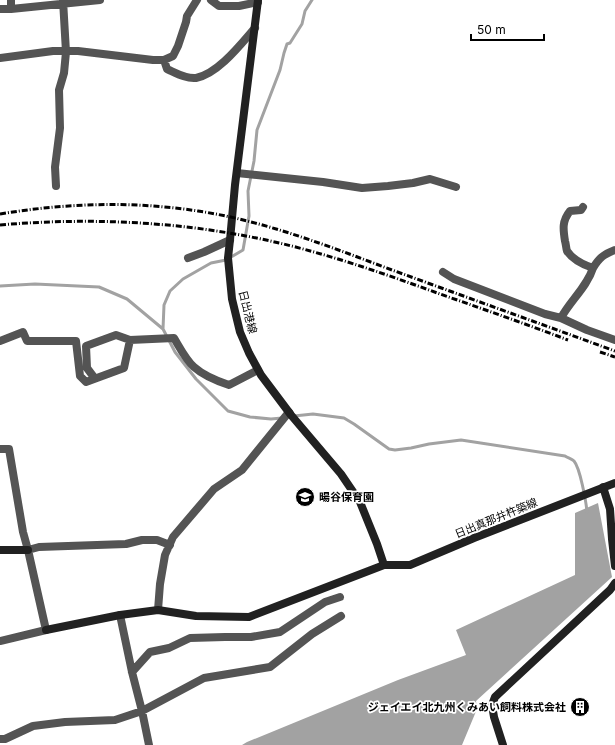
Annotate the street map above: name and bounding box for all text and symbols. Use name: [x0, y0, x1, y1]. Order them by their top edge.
scale bar: [471, 16, 544, 42]
text: 50 m: [477, 22, 506, 37]
street label: 日出港線: [236, 289, 260, 335]
school or university icon: 暘谷保育園: [294, 486, 316, 508]
place label: 暘谷保育園: [319, 490, 374, 504]
street label: 日出真那井杵築線: [453, 495, 539, 541]
building icon: ジェイエイ北九州くみあい飼料株式会社: [569, 696, 591, 718]
place label: ジェイエイ北九州くみあい飼料株式会社: [368, 700, 566, 714]

